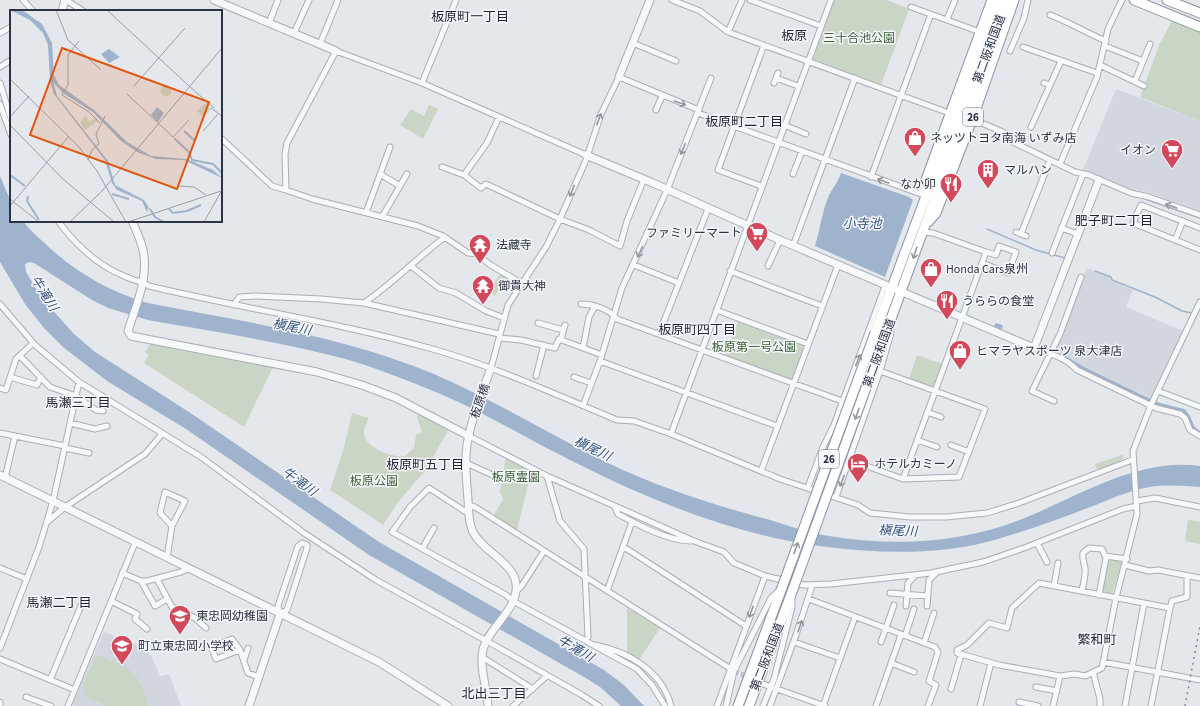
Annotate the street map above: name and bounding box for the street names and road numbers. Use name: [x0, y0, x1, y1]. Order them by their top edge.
street label: 第二阪和国道: [969, 12, 1010, 86]
road number: 26: [963, 108, 983, 126]
street label: 第二阪和国道: [859, 316, 900, 390]
street label: 板原橋: [467, 381, 494, 421]
road number: 26: [819, 450, 839, 468]
street label: 第二阪和国道: [747, 621, 788, 694]

